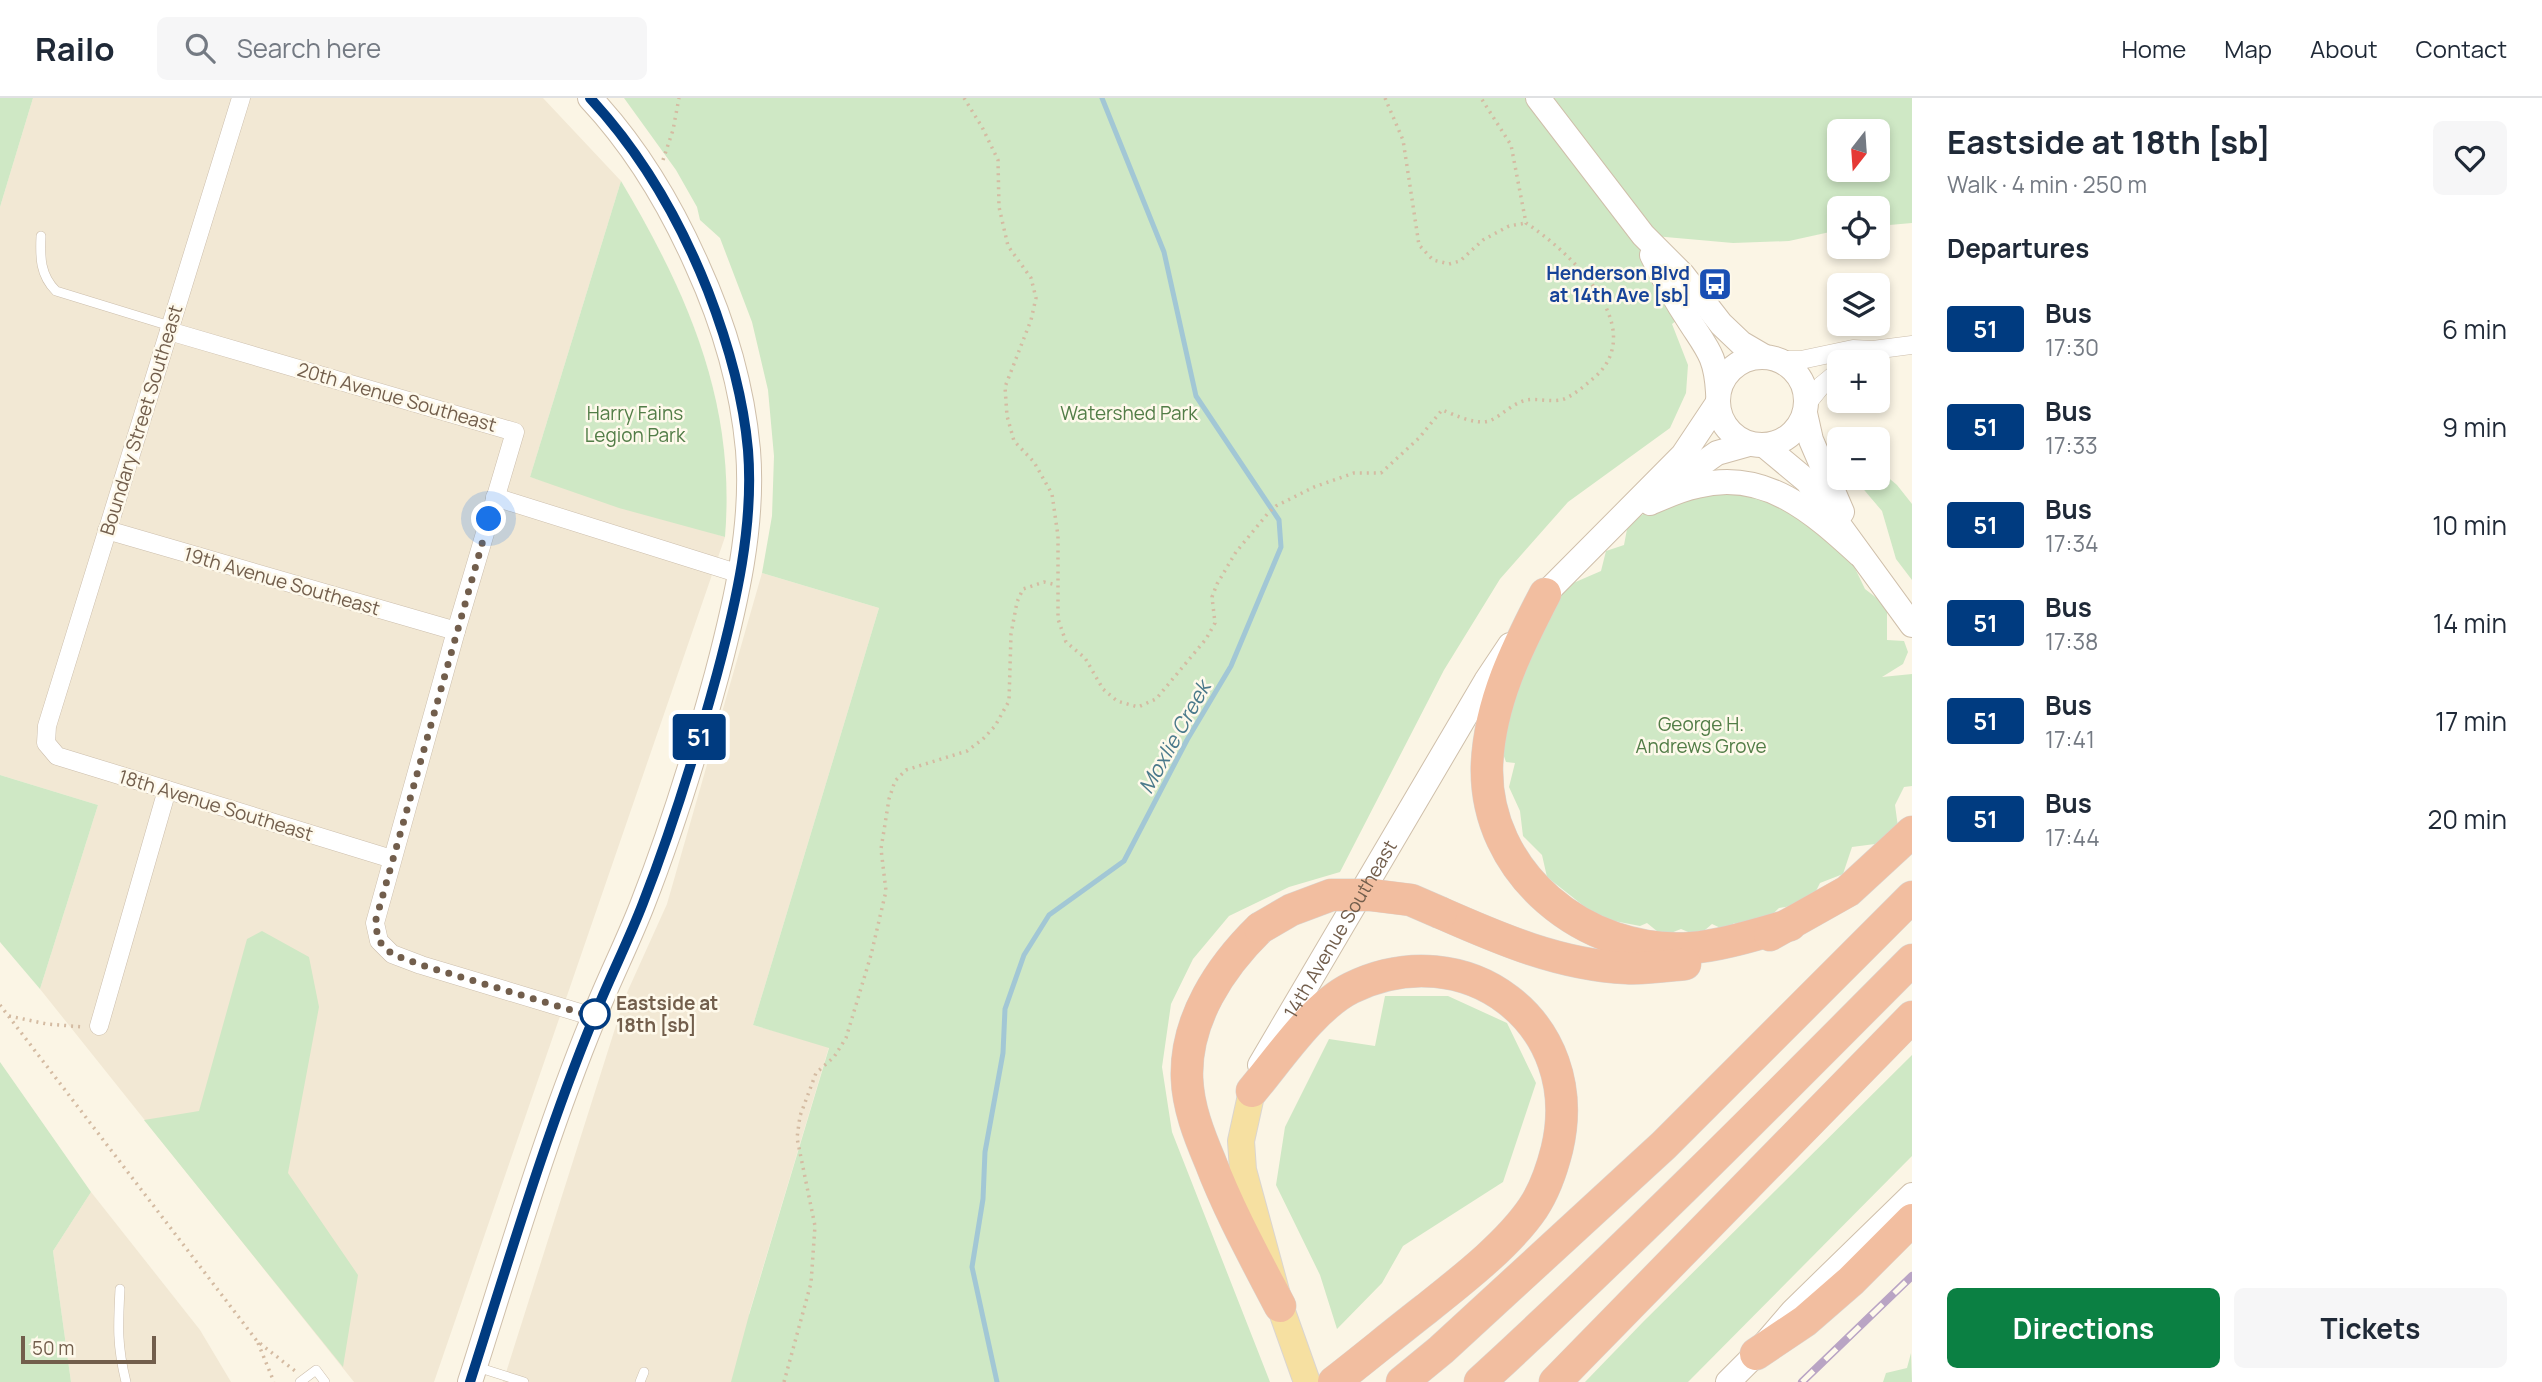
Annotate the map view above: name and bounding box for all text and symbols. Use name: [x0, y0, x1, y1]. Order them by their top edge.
search box: [157, 17, 647, 80]
text: Railo: [35, 26, 115, 71]
icon: search: [181, 29, 219, 67]
text: Search here: [237, 30, 381, 66]
text: Home: [2121, 32, 2186, 65]
text: Map: [2224, 32, 2272, 65]
text: About: [2310, 32, 2378, 65]
text: Contact: [2416, 32, 2507, 65]
north arrow: [1827, 119, 1890, 182]
map controls: [1827, 119, 1890, 490]
text: Eastside at 18th [sb]: [1947, 119, 2271, 164]
button: heart: [2433, 121, 2507, 195]
text: Walk · 4 min · 250 m: [1947, 168, 2147, 200]
button: locate: [1827, 196, 1890, 259]
text: Departures: [1947, 230, 2089, 266]
place label: Henderson Blvd at 14th Ave [sb]: [1546, 260, 1690, 308]
bus stop icon: Henderson Blvd at 14th Ave [sb]: [1696, 265, 1734, 303]
button: layers: [1827, 273, 1890, 336]
text: Bus: [2045, 295, 2092, 331]
street label: Boundary Street Southeast: [94, 302, 188, 538]
text: 6 min: [2442, 311, 2507, 347]
text: 51: [1973, 312, 1998, 345]
text: 17:30: [2045, 331, 2099, 363]
button: +: [1827, 350, 1890, 413]
street label: 20th Avenue Southeast: [294, 356, 500, 438]
text: Bus: [2045, 393, 2092, 429]
park label: Harry Fains Legion Park: [585, 400, 686, 448]
park label: Watershed Park: [1060, 400, 1198, 426]
text: 9 min: [2442, 409, 2507, 445]
text: 51: [1973, 410, 1998, 443]
button: −: [1827, 427, 1890, 490]
text: 17:33: [2045, 429, 2098, 461]
text: Bus: [2045, 491, 2092, 527]
your location: [471, 501, 506, 536]
text: 10 min: [2432, 507, 2507, 543]
text: 51: [1973, 508, 1998, 541]
text: 17:34: [2045, 527, 2099, 559]
street label: 19th Avenue Southeast: [181, 541, 383, 621]
text: Bus: [2045, 589, 2092, 625]
text: 14 min: [2433, 605, 2507, 641]
text: 51: [1973, 606, 1998, 639]
text: 17:38: [2045, 625, 2098, 657]
water label: Moxlie Creek: [1132, 673, 1218, 798]
text: Bus: [2045, 687, 2092, 723]
text: 17 min: [2435, 703, 2507, 739]
text: 51: [1973, 704, 1998, 737]
park label: George H. Andrews Grove: [1635, 711, 1767, 759]
line badge: 51: [668, 714, 730, 760]
text: 51: [687, 720, 711, 753]
text: 17:41: [2045, 723, 2095, 755]
street label: 18th Avenue Southeast: [116, 763, 316, 847]
text: Bus: [2045, 785, 2092, 821]
text: 20 min: [2428, 801, 2507, 837]
text: 51: [1973, 802, 1998, 835]
text: 17:44: [2045, 821, 2100, 853]
street label: 14th Avenue Southeast: [1278, 835, 1403, 1023]
place label: Eastside at 18th [sb]: [616, 990, 718, 1038]
marker: Eastside at 18th [sb]: [580, 999, 610, 1029]
button: Directions: [1947, 1288, 2220, 1368]
button: Tickets: [2234, 1288, 2507, 1368]
scale bar: [21, 1333, 156, 1365]
text: 50 m: [32, 1335, 74, 1361]

